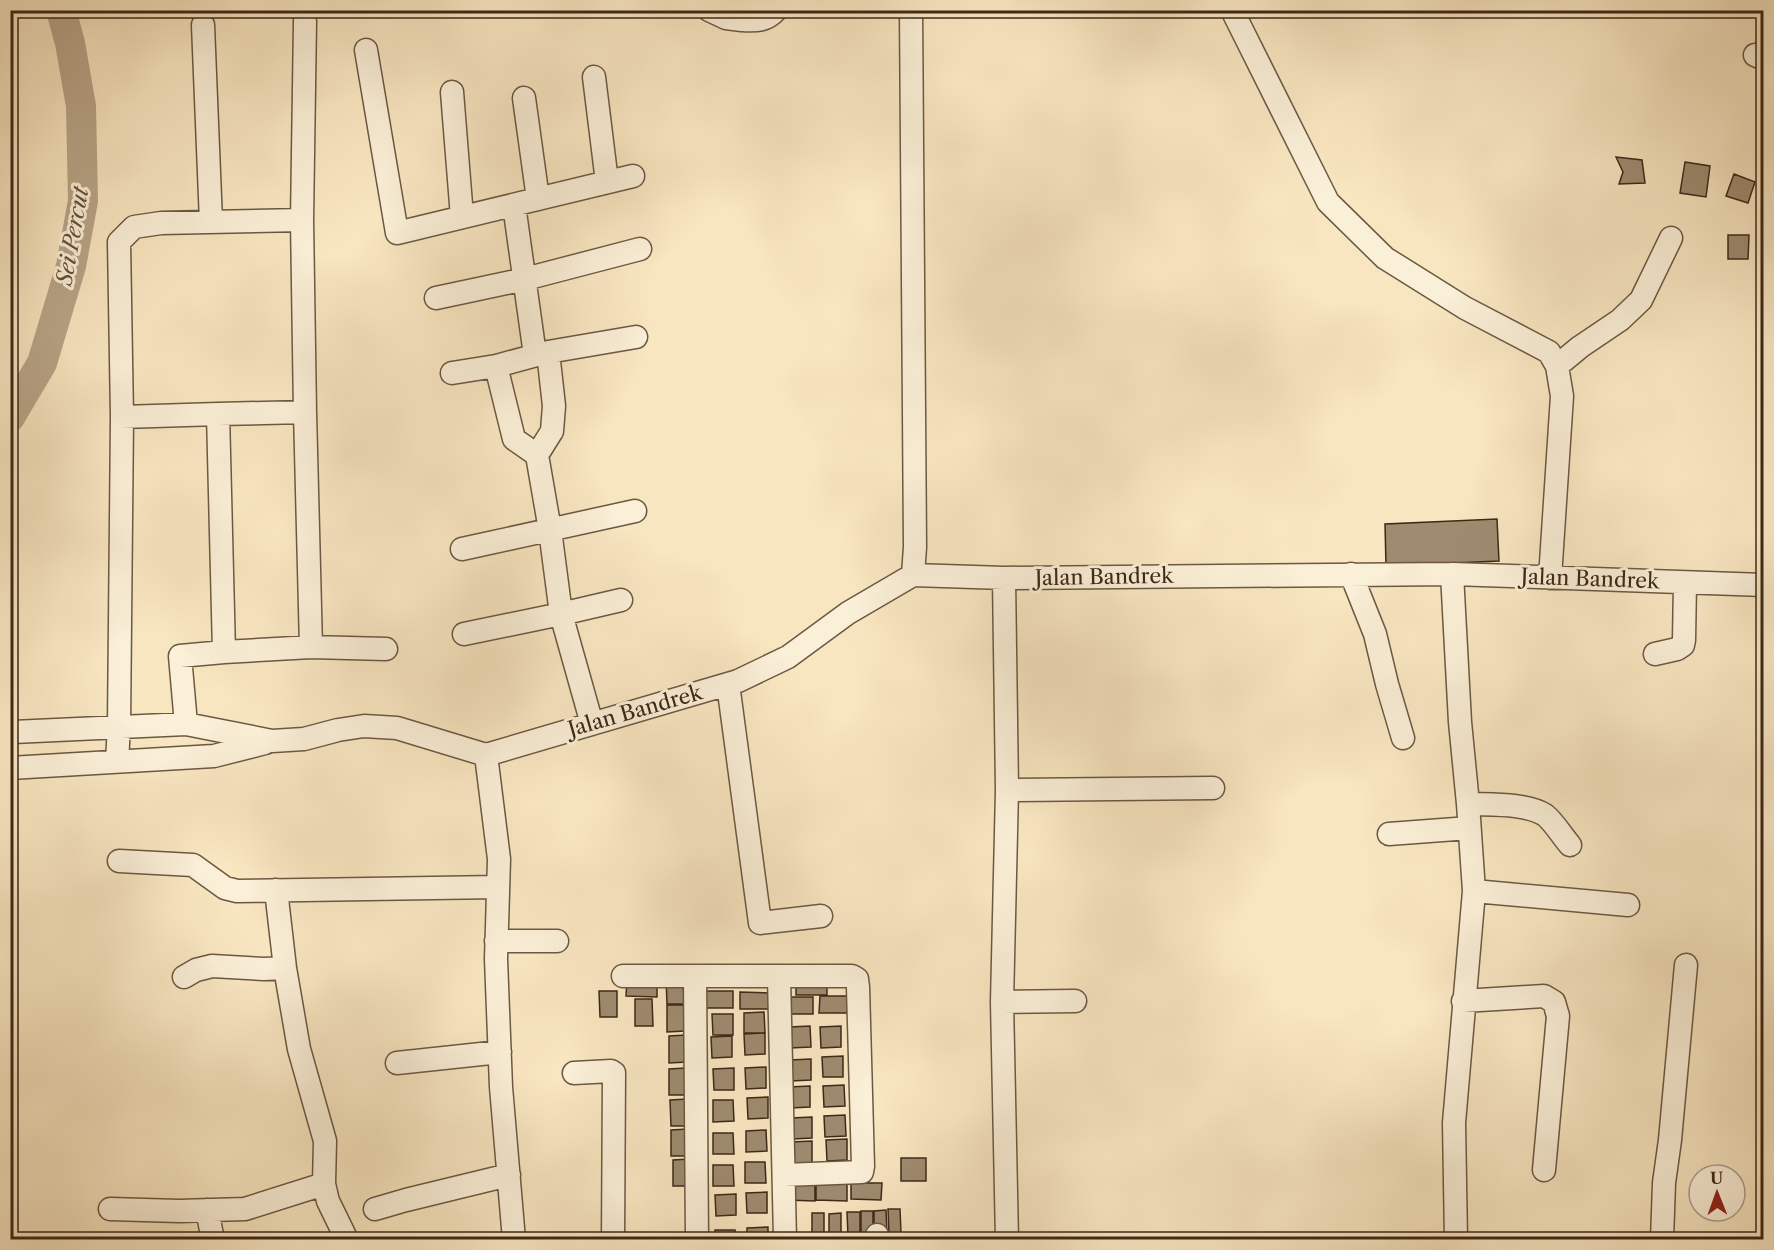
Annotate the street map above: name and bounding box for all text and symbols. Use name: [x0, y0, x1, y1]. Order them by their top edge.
water label: Sei Percut: [50, 184, 95, 289]
street label: Jalan Bandrek: [1032, 563, 1174, 590]
street label: Jalan Bandrek: [1517, 563, 1660, 593]
street label: Jalan Bandrek: [562, 679, 706, 742]
north arrow: [1687, 1163, 1747, 1223]
text: U: [1710, 1168, 1723, 1188]

